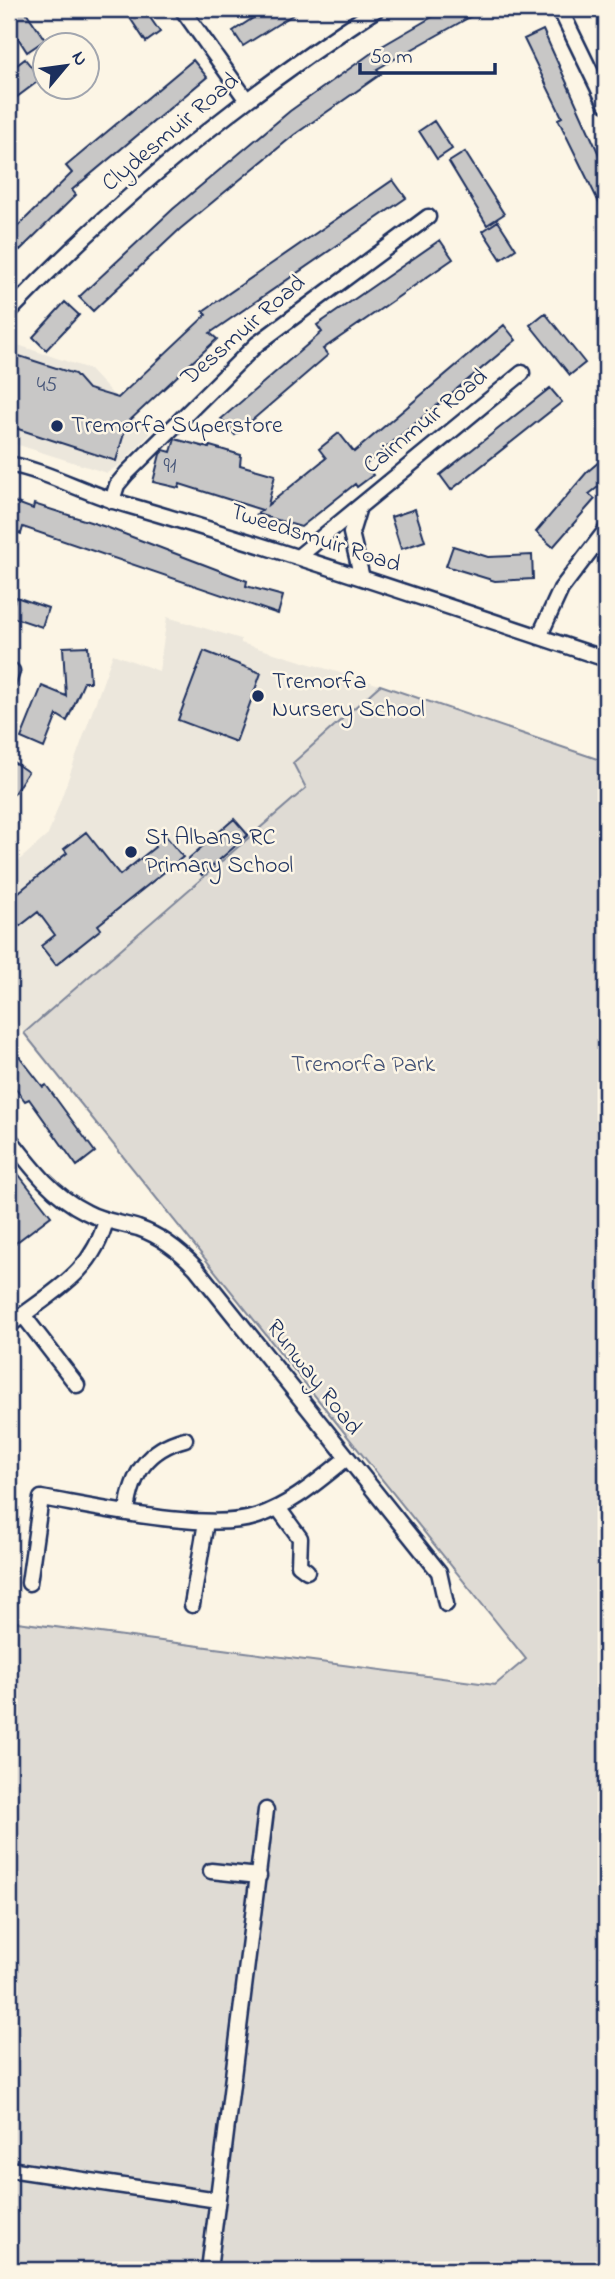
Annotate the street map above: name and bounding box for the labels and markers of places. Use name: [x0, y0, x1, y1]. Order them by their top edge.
place label: Tremorfa Superstore: [71, 409, 283, 444]
marker: Tremorfa Superstore: [49, 418, 65, 434]
place label: Tremorfa Nursery School: [272, 665, 425, 729]
marker: Tremorfa Nursery School: [250, 688, 266, 704]
place label: St Albans RC Primary School: [145, 821, 293, 885]
marker: St Albans RC Primary School: [123, 844, 139, 860]

